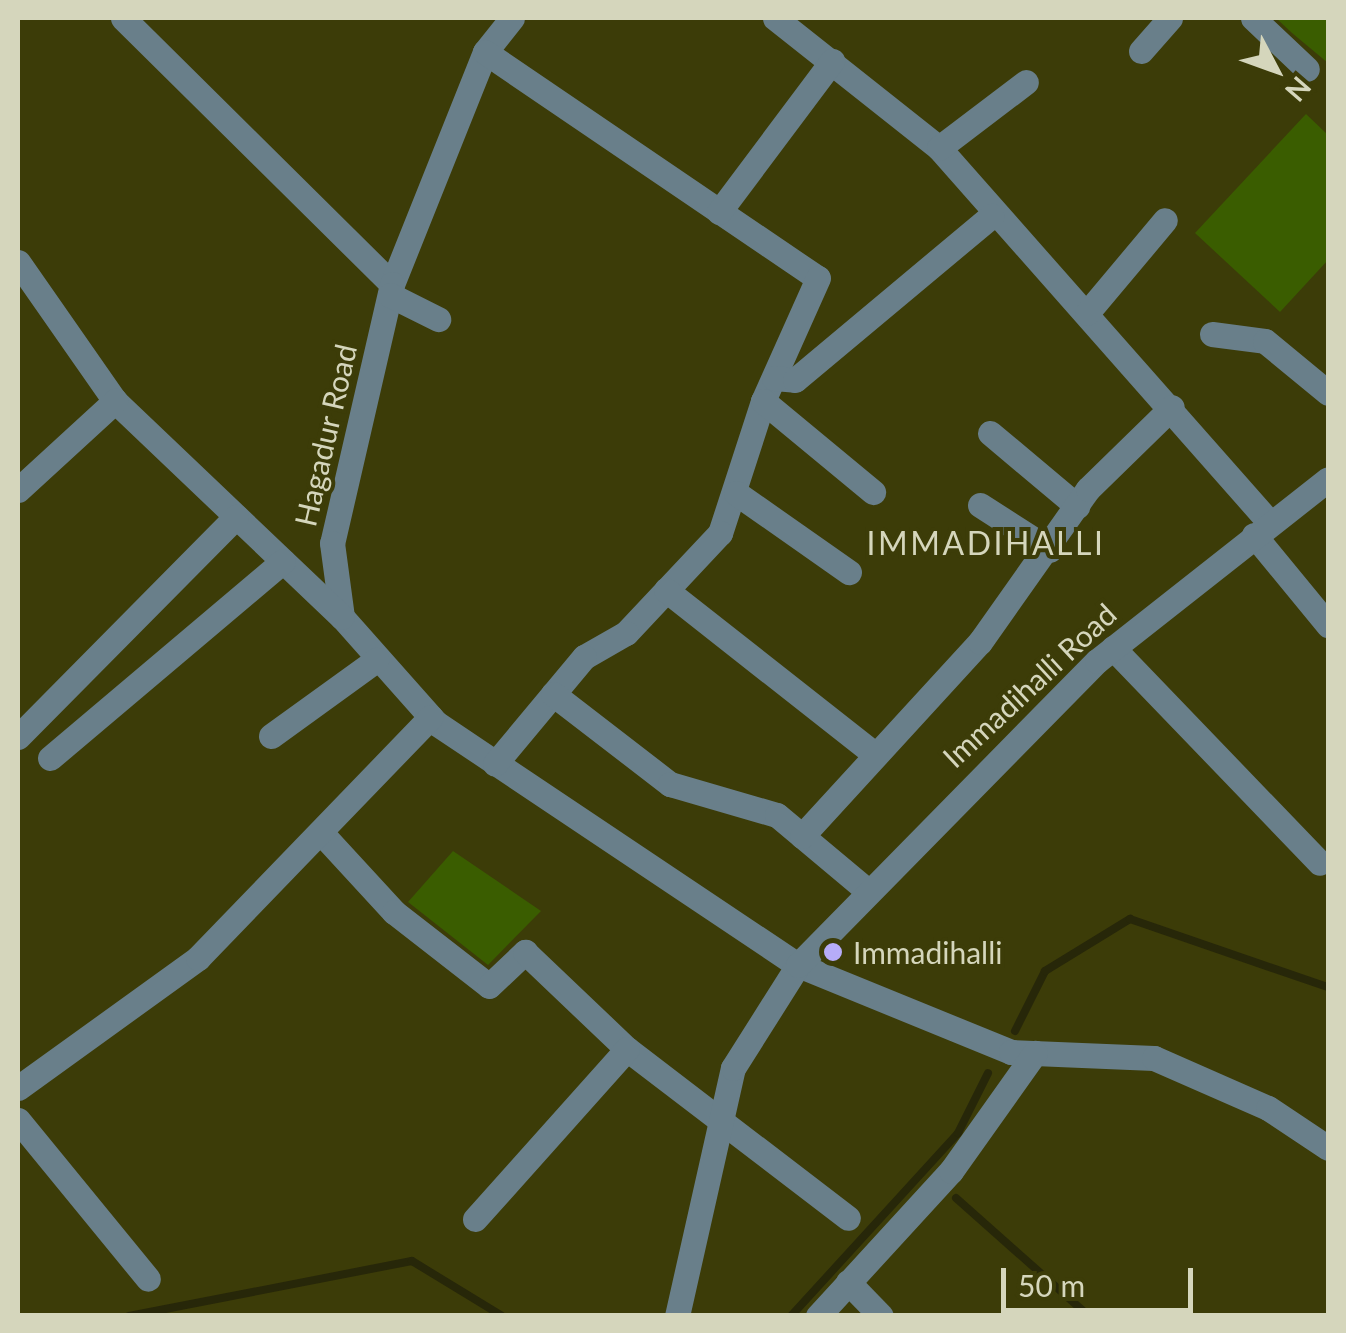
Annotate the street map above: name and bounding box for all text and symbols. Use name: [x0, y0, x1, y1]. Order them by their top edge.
north arrow: [1226, 20, 1326, 120]
text: N: [1279, 70, 1319, 109]
street label: Hagadur Road: [286, 340, 364, 530]
district label: IMMADIHALLI: [867, 524, 1105, 562]
street label: Immadihalli Road: [935, 596, 1123, 774]
place label: Immadihalli: [853, 934, 1002, 970]
marker: Immadihalli: [822, 941, 844, 963]
scale bar: [1006, 1248, 1198, 1310]
text: 50 m: [1018, 1267, 1085, 1303]

